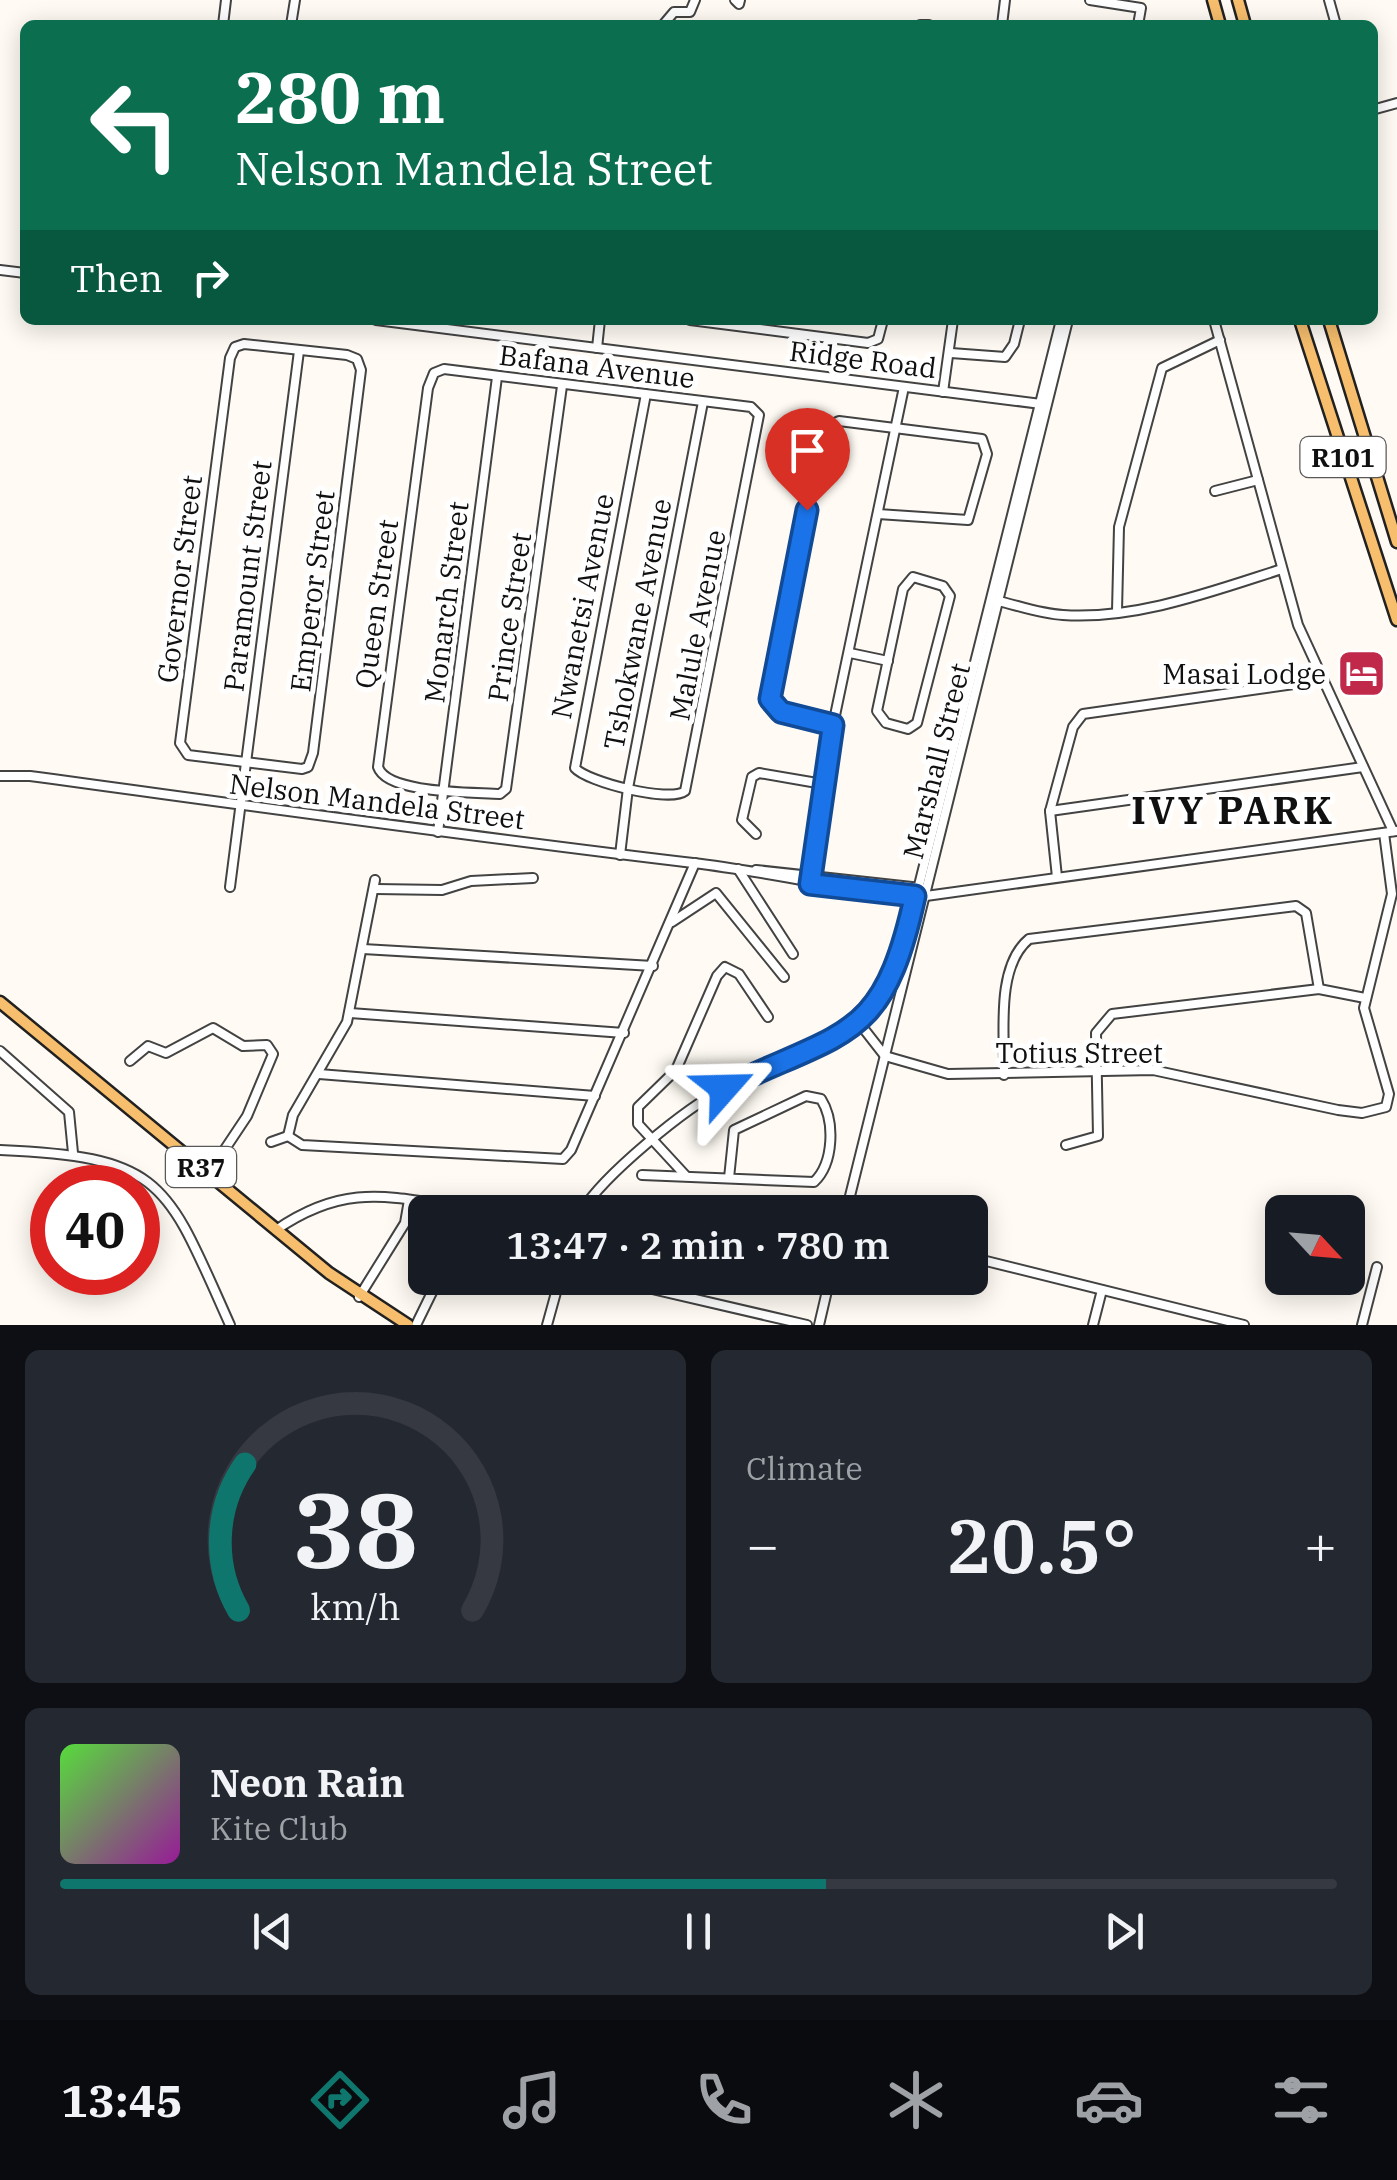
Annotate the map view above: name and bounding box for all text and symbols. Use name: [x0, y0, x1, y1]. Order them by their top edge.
text: 280 m: [235, 51, 445, 142]
icon: left: [70, 60, 200, 190]
text: Nelson Mandela Street: [235, 139, 713, 197]
icon: right: [183, 250, 238, 305]
text: Then: [70, 253, 163, 302]
street label: Ridge Road: [787, 332, 939, 386]
street label: Bafana Avenue: [497, 336, 697, 396]
pin: [765, 408, 850, 511]
icon: arrive: [780, 423, 835, 478]
road number: R101: [1300, 437, 1386, 477]
street label: Paramount Street: [214, 458, 280, 694]
street label: Governor Street: [148, 473, 210, 685]
street label: Emperor Street: [281, 488, 343, 694]
street label: Nwanetsi Avenue: [542, 490, 622, 722]
street label: Tshokwane Avenue: [594, 495, 680, 753]
street label: Monarch Street: [415, 499, 477, 705]
street label: Queen Street: [346, 517, 406, 691]
street label: Malule Avenue: [660, 526, 734, 724]
street label: Prince Street: [479, 530, 539, 704]
hotel icon: Masai Lodge: [1335, 647, 1387, 699]
place label: Masai Lodge: [1162, 655, 1326, 692]
street label: Marshall Street: [894, 659, 978, 863]
street label: Nelson Mandela Street: [227, 765, 527, 837]
district label: IVY PARK: [1131, 785, 1335, 834]
street label: Totius Street: [995, 1034, 1163, 1071]
position arrow: [672, 1036, 776, 1140]
road number: R37: [166, 1147, 236, 1187]
speed limit sign: 40: [30, 1165, 160, 1295]
north arrow: [1265, 1195, 1365, 1295]
map controls: [1265, 1195, 1365, 1295]
text: 13:47 · 2 min · 780 m: [506, 1220, 890, 1269]
text: Climate: [746, 1447, 863, 1489]
text: 38: [293, 1461, 418, 1597]
text: 20.5°: [946, 1496, 1137, 1594]
text: −: [746, 1509, 779, 1580]
text: +: [1304, 1509, 1337, 1580]
text: km/h: [310, 1583, 401, 1630]
text: Neon Rain: [210, 1758, 405, 1807]
text: Kite Club: [210, 1807, 348, 1849]
icon: previous: [245, 1904, 300, 1959]
icon: pause: [671, 1904, 726, 1959]
icon: next: [1097, 1904, 1152, 1959]
icon: directions: [305, 2065, 375, 2135]
icon: music: [497, 2065, 567, 2135]
icon: phone: [689, 2065, 759, 2135]
icon: climate: [881, 2065, 951, 2135]
icon: car: [1074, 2065, 1144, 2135]
icon: filters: [1266, 2065, 1336, 2135]
text: 13:45: [61, 2071, 183, 2129]

